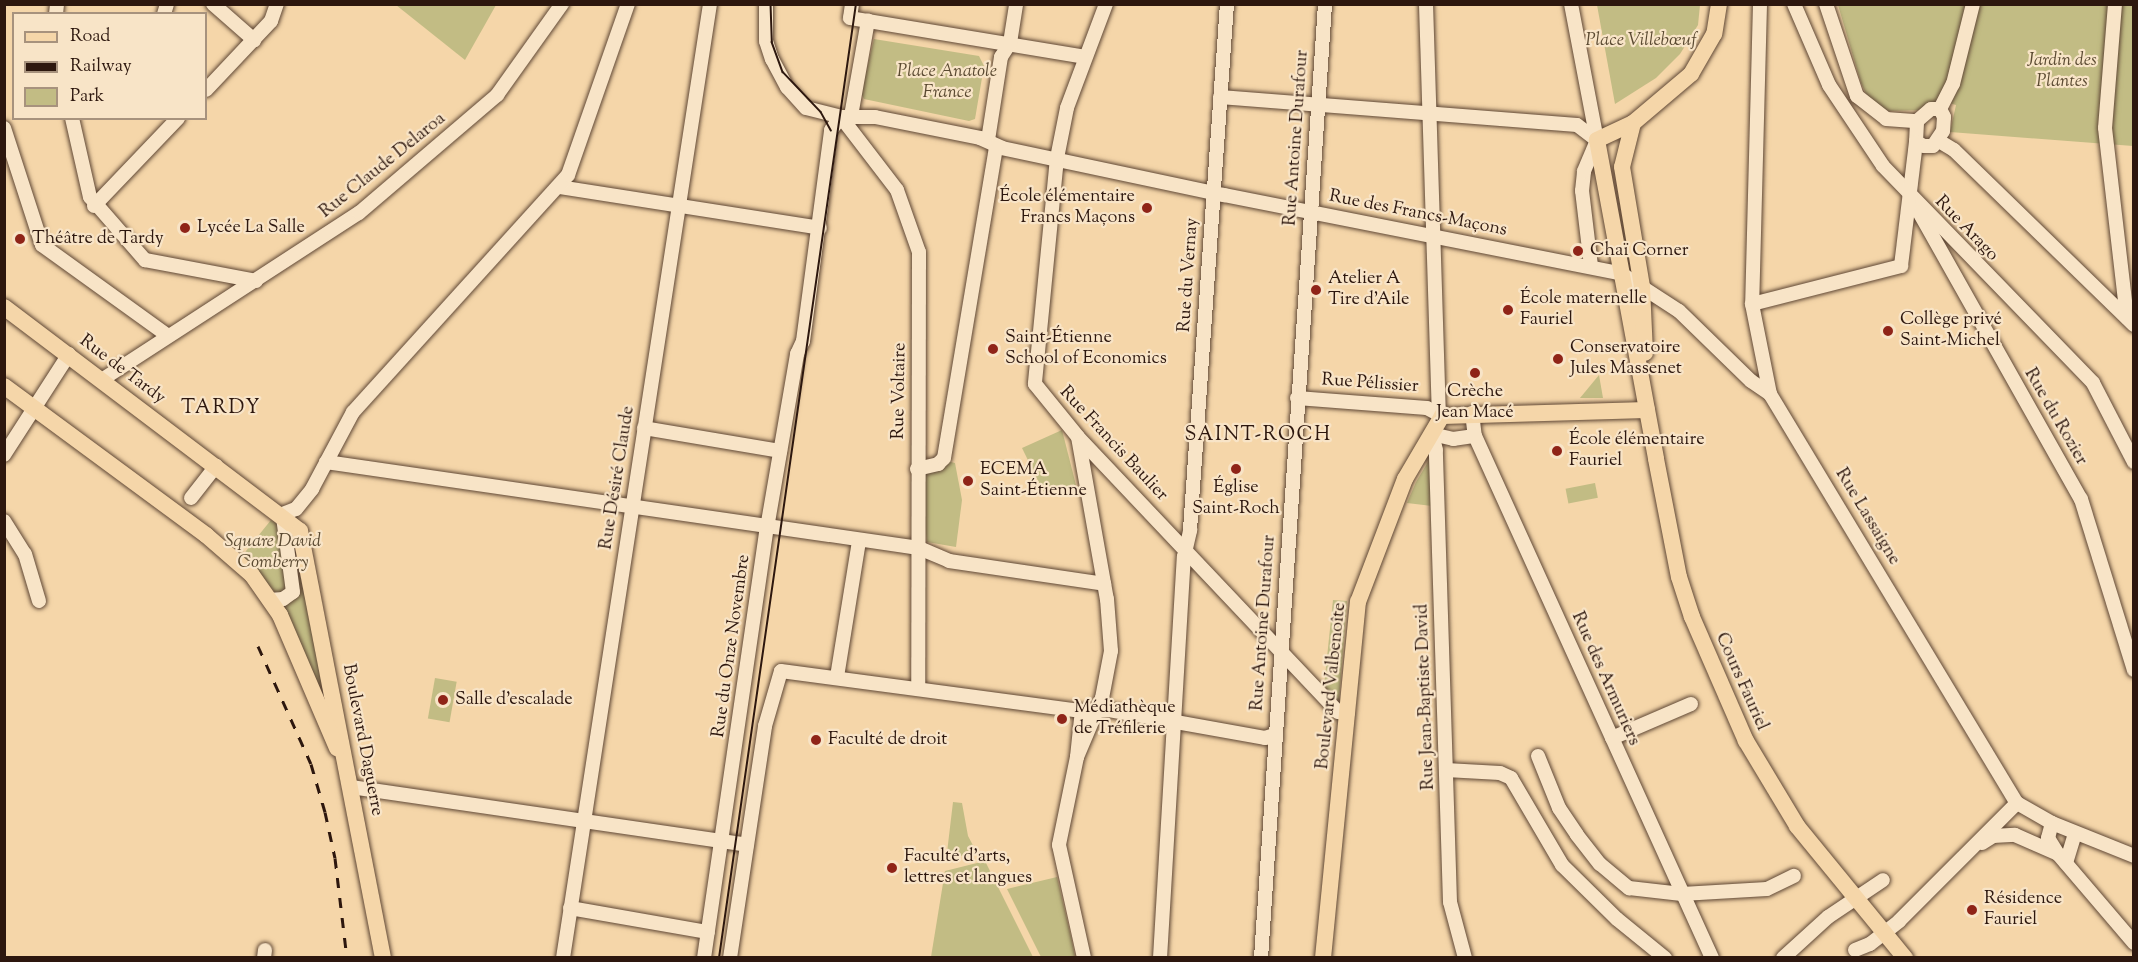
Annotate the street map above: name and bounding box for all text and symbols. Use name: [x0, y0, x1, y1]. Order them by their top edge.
legend: [12, 12, 207, 120]
text: Road: [70, 24, 110, 50]
park label: Place Villebœuf: [1585, 30, 1697, 52]
street label: Rue Antoine Durafour: [1280, 49, 1314, 227]
park label: Jardin des Plantes: [2027, 51, 2097, 94]
text: Railway: [70, 54, 132, 80]
park label: Place Anatole France: [897, 62, 997, 104]
text: Park: [70, 84, 104, 110]
street label: Rue Claude Delaroa: [316, 109, 450, 223]
street label: Rue des Francs-Maçons: [1327, 186, 1509, 242]
place label: École élémentaire Francs Maçons: [999, 187, 1135, 230]
street label: Rue Arago: [1930, 192, 2002, 266]
marker: École élémentaire Francs Maçons: [1140, 201, 1154, 215]
place label: Lycée La Salle: [197, 217, 305, 239]
street label: Rue du Vernay: [1174, 217, 1204, 333]
marker: Lycée La Salle: [178, 221, 192, 235]
place label: Théâtre de Tardy: [32, 228, 164, 250]
marker: Théâtre de Tardy: [13, 232, 27, 246]
place label: Chaï Corner: [1590, 240, 1689, 262]
marker: Chaï Corner: [1571, 244, 1585, 258]
place label: Atelier A Tire d'Aile: [1328, 269, 1409, 312]
marker: Atelier A Tire d'Aile: [1309, 283, 1323, 297]
place label: École maternelle Fauriel: [1520, 289, 1647, 332]
marker: École maternelle Fauriel: [1501, 303, 1515, 317]
place label: Collège privé Saint-Michel: [1900, 310, 2002, 352]
marker: Collège privé Saint-Michel: [1881, 324, 1895, 338]
place label: Saint-Étienne School of Economics: [1005, 328, 1167, 370]
street label: Rue de Tardy: [75, 331, 169, 409]
place label: Conservatoire Jules Massenet: [1570, 338, 1682, 380]
street label: Rue Voltaire: [888, 342, 912, 440]
marker: Saint-Étienne School of Economics: [986, 342, 1000, 356]
marker: Conservatoire Jules Massenet: [1551, 352, 1565, 366]
street label: Rue du Rozier: [2019, 365, 2091, 469]
marker: Crèche Jean Macé: [1468, 366, 1482, 380]
street label: Rue Pélissier: [1321, 370, 1419, 398]
street label: Rue Francis Baulier: [1054, 382, 1172, 506]
place label: Crèche Jean Macé: [1436, 382, 1514, 424]
district label: TARDY: [181, 396, 261, 420]
street label: Rue Désiré Claude: [596, 405, 640, 551]
district label: SAINT-ROCH: [1185, 423, 1331, 447]
place label: École élémentaire Fauriel: [1569, 430, 1705, 472]
marker: École élémentaire Fauriel: [1550, 444, 1564, 458]
place label: ECEMA Saint-Étienne: [980, 460, 1087, 502]
marker: Église Saint-Roch: [1229, 462, 1243, 476]
street label: Rue Lassaigne: [1830, 465, 1904, 569]
marker: ECEMA Saint-Étienne: [961, 474, 975, 488]
place label: Église Saint-Roch: [1192, 478, 1280, 520]
park label: Square David Comberry: [225, 532, 321, 574]
street label: Rue Antoine Durafour: [1247, 534, 1281, 712]
street label: Rue du Onze Novembre: [708, 553, 756, 739]
street label: Boulevard Valbenoîte: [1312, 601, 1352, 771]
street label: Rue Jean-Baptiste David: [1412, 603, 1440, 791]
street label: Rue des Armuriers: [1566, 609, 1644, 749]
street label: Cours Fauriel: [1710, 630, 1772, 734]
street label: Boulevard Daguerre: [337, 662, 387, 818]
place label: Salle d'escalade: [455, 689, 573, 711]
marker: Salle d'escalade: [436, 693, 450, 707]
place label: Médiathèque de Tréfilerie: [1074, 698, 1176, 740]
marker: Médiathèque de Tréfilerie: [1055, 712, 1069, 726]
place label: Faculté de droit: [828, 729, 947, 751]
marker: Faculté de droit: [809, 733, 823, 747]
place label: Faculté d'arts, lettres et langues: [904, 847, 1032, 890]
marker: Faculté d'arts, lettres et langues: [885, 861, 899, 875]
place label: Résidence Fauriel: [1984, 889, 2062, 932]
marker: Résidence Fauriel: [1965, 903, 1979, 917]

